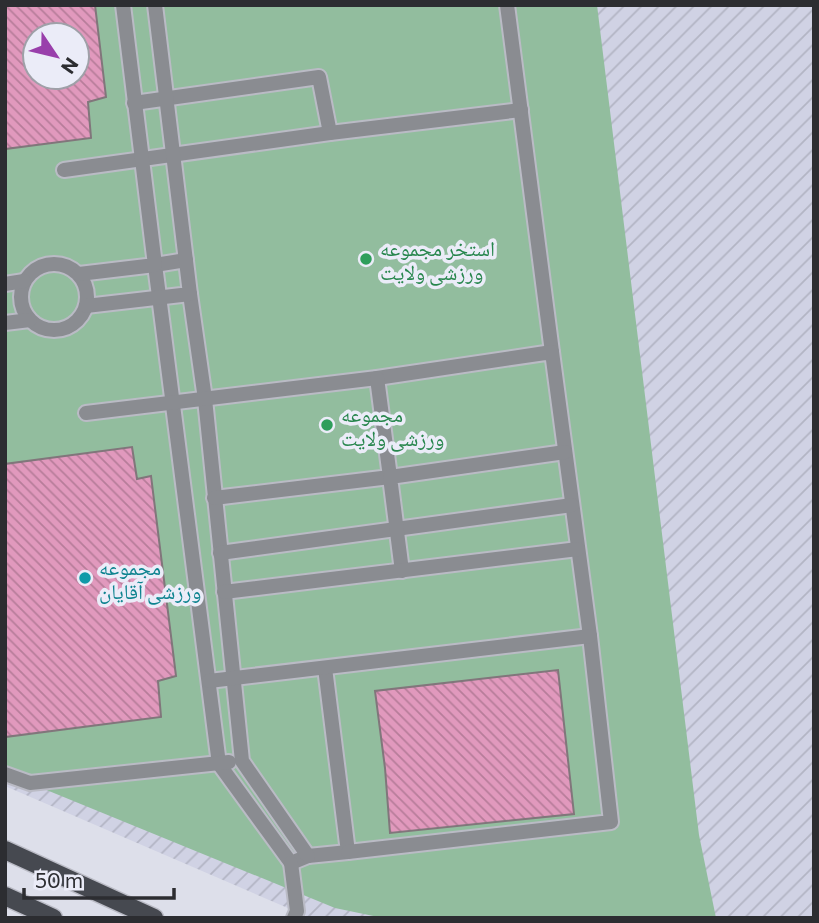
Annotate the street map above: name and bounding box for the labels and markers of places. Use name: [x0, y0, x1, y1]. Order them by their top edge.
place label: استخر مجموعه ورزشی ولایت: [380, 235, 495, 286]
marker: استخر مجموعه ورزشی ولایت: [358, 251, 374, 267]
place label: مجموعه ورزشی ولایت: [341, 401, 444, 452]
marker: مجموعه ورزشی ولایت: [319, 417, 335, 433]
place label: مجموعه ورزشی آقایان: [99, 554, 201, 605]
marker: مجموعه ورزشی آقایان: [77, 570, 93, 586]

